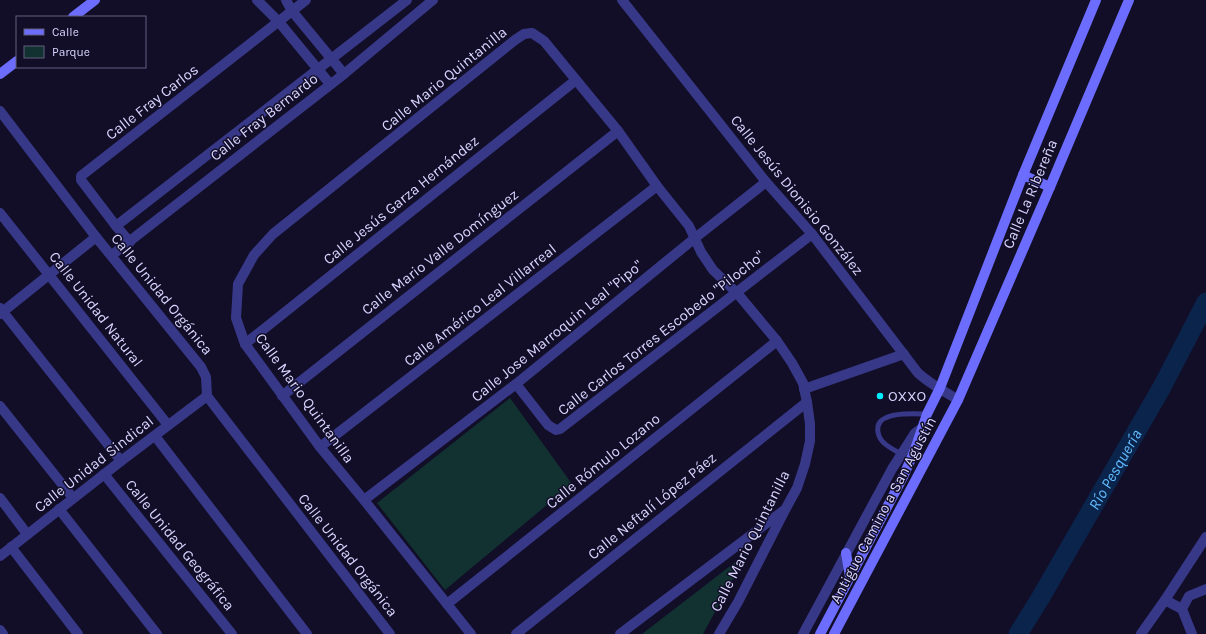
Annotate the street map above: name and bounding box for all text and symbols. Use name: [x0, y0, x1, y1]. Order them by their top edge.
legend: [16, 16, 146, 68]
street label: Calle Mario Quintanilla: [378, 23, 510, 135]
text: Calle: [52, 25, 79, 39]
text: Parque: [52, 45, 90, 59]
street label: Calle Fray Carlos: [102, 60, 202, 144]
street label: Calle Fray Bernardo: [207, 69, 321, 165]
street label: Calle Jesús Dionisio González: [727, 111, 867, 279]
street label: Calle Jesús Garza Hernández: [320, 132, 482, 268]
street label: Calle La Ribereña: [999, 137, 1061, 251]
street label: Calle Mario Valle Domínguez: [358, 185, 522, 319]
street label: Calle Unidad Orgánica: [107, 230, 217, 358]
street label: Calle Américo Leal Villarreal: [400, 240, 560, 370]
street label: Calle Carlos Torres Escobedo "Pilocho": [554, 246, 768, 419]
street label: Calle Unidad Natural: [45, 248, 147, 370]
street label: Calle Jose Marroquin Leal "Pipo": [468, 256, 647, 406]
street label: Calle Mario Quintanilla: [252, 330, 358, 466]
place label: OXXO: [888, 387, 926, 405]
marker: OXXO: [875, 391, 885, 401]
street label: Calle Rómulo Lozano: [542, 410, 664, 512]
street label: Calle Unidad Sindical: [31, 412, 157, 516]
street label: Antiguo Camino a San Agustín: [826, 414, 940, 606]
water label: Río Pesquería: [1084, 426, 1145, 513]
street label: Calle Neftalí López Páez: [584, 449, 720, 563]
street label: Calle Mario Quintanilla: [707, 467, 793, 615]
street label: Calle Unidad Geográfica: [122, 476, 238, 614]
street label: Calle Unidad Orgánica: [294, 490, 402, 620]

